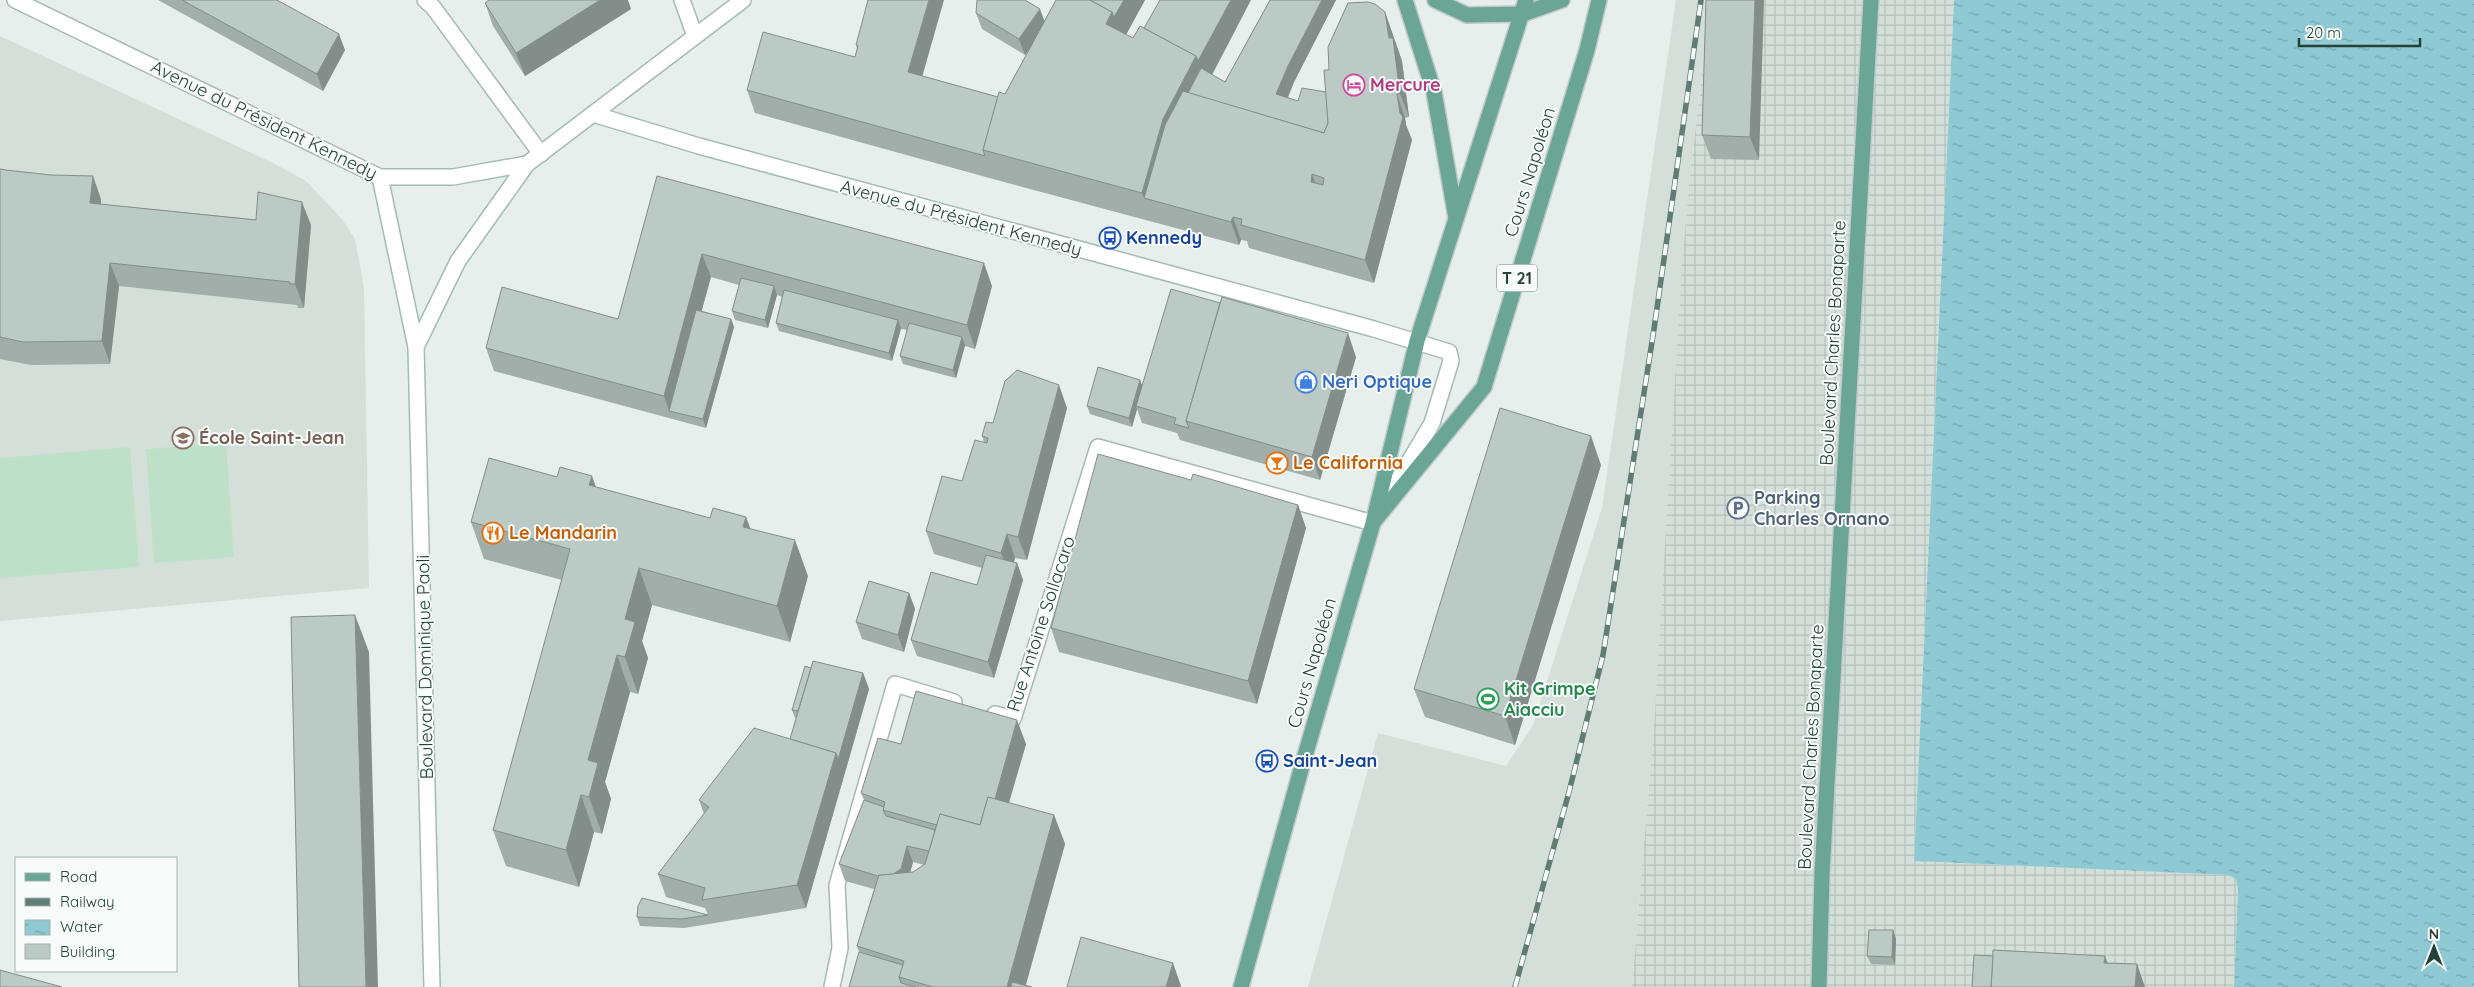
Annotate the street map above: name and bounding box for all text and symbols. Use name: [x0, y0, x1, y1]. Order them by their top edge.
scale bar: [2299, 15, 2420, 47]
text: 20 m: [2306, 23, 2341, 42]
street label: Avenue du Président Kennedy: [147, 55, 381, 184]
hotel icon: Mercure: [1342, 73, 1366, 97]
place label: Mercure: [1370, 73, 1441, 96]
street label: Cours Napoléon: [1499, 104, 1560, 239]
street label: Avenue du Président Kennedy: [838, 174, 1084, 261]
street label: Boulevard Charles Bonaparte: [1815, 220, 1850, 466]
bus stop icon: Kennedy: [1098, 226, 1122, 250]
place label: Kennedy: [1126, 226, 1202, 249]
road number: T 21: [1497, 264, 1537, 292]
shop icon: Neri Optique: [1294, 370, 1318, 394]
place label: Neri Optique: [1322, 370, 1432, 393]
school or university icon: École Saint-Jean: [171, 426, 195, 450]
place label: École Saint-Jean: [199, 426, 344, 449]
bar icon: Le California: [1265, 451, 1289, 475]
place label: Le California: [1293, 451, 1403, 474]
place label: Parking Charles Ornano: [1754, 486, 1889, 530]
parking icon: Parking Charles Ornano: [1726, 496, 1750, 520]
restaurant icon: Le Mandarin: [481, 521, 505, 545]
place label: Le Mandarin: [509, 521, 617, 544]
street label: Rue Antoine Sollacaro: [1001, 533, 1080, 715]
street label: Boulevard Dominique Paoli: [411, 554, 438, 780]
street label: Cours Napoléon: [1282, 595, 1341, 731]
street label: Boulevard Charles Bonaparte: [1793, 624, 1828, 870]
place label: Kit Grimpe Aiacciu: [1504, 677, 1596, 721]
sports icon: Kit Grimpe Aiacciu: [1476, 687, 1500, 711]
bus stop icon: Saint-Jean: [1255, 749, 1279, 773]
place label: Saint-Jean: [1283, 749, 1377, 772]
legend: [15, 857, 178, 972]
text: Road: [60, 867, 97, 886]
text: Railway: [60, 892, 115, 911]
text: Water: [60, 917, 103, 936]
north arrow: [2409, 922, 2459, 972]
text: N: [2429, 925, 2439, 943]
text: Building: [60, 942, 115, 961]

